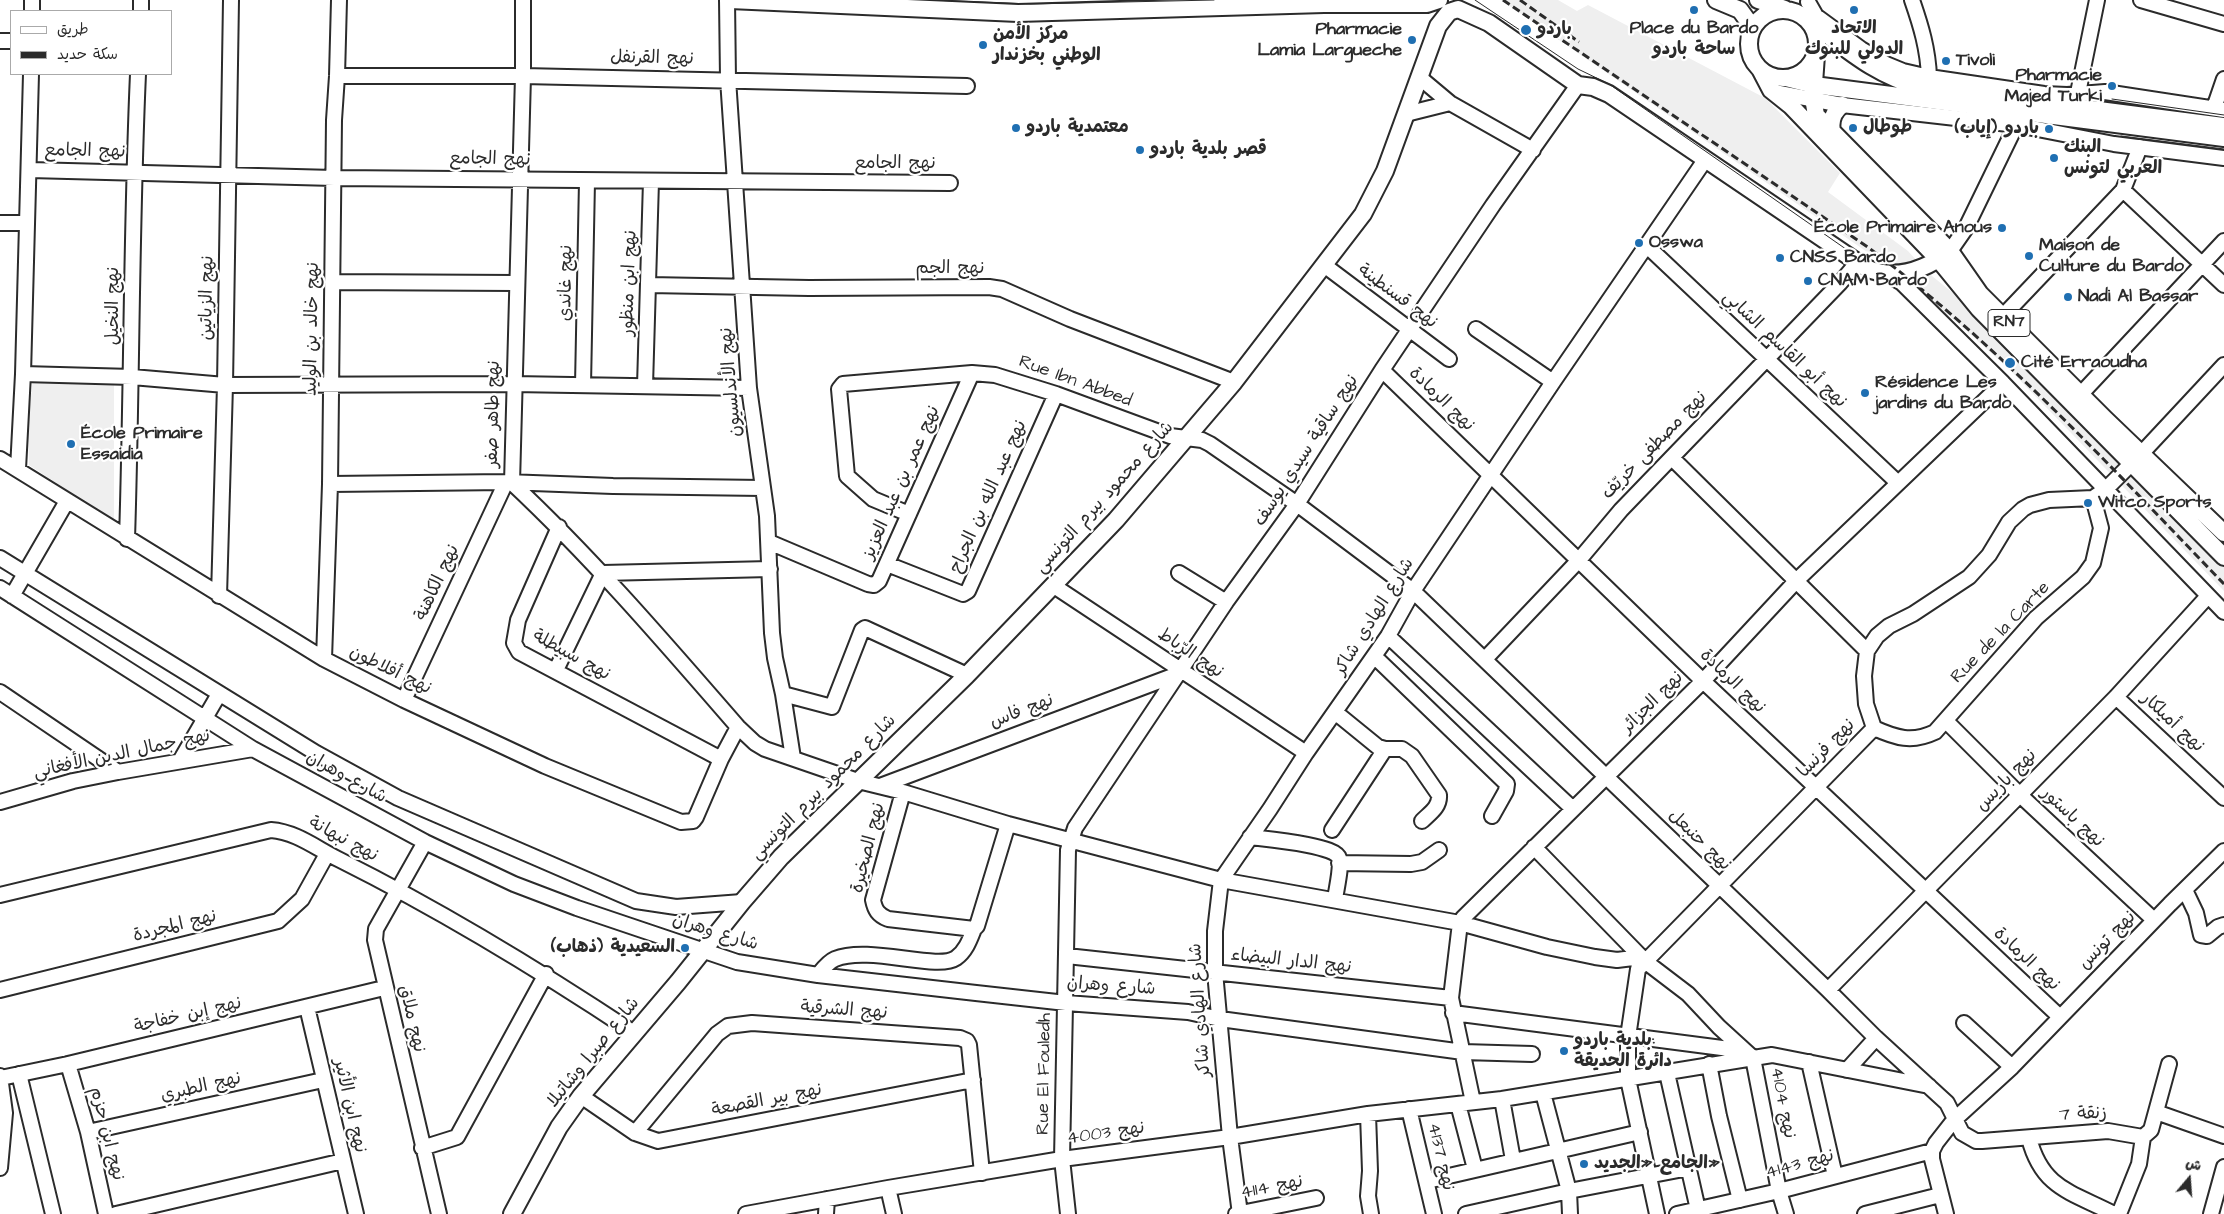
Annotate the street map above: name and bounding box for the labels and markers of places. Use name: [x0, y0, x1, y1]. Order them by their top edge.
marker: Place du Bardo ساحة باردو: [1688, 4, 1700, 16]
marker: الاتحاد الدولي للبنوك: [1848, 4, 1860, 16]
place label: Place du Bardo ساحة باردو: [1630, 18, 1758, 60]
place label: الاتحاد الدولي للبنوك: [1805, 18, 1903, 60]
place label: Pharmacie Lamia Largueche: [1258, 19, 1402, 62]
place label: باردو: [1537, 19, 1572, 41]
marker: باردو: [1519, 23, 1533, 37]
place label: مركز الأمن الوطني بخزندار: [993, 24, 1101, 66]
marker: Pharmacie Lamia Largueche: [1406, 34, 1418, 46]
marker: مركز الأمن الوطني بخزندار: [977, 39, 989, 51]
place label: Tivoli: [1956, 50, 1995, 72]
marker: Tivoli: [1940, 55, 1952, 67]
place label: Pharmacie Majed Turki: [2005, 65, 2102, 108]
marker: Pharmacie Majed Turki: [2106, 80, 2118, 92]
place label: معتمدية باردو: [1026, 117, 1129, 139]
place label: طوطال: [1863, 117, 1912, 139]
place label: باردو (إياب): [1955, 118, 2039, 140]
marker: معتمدية باردو: [1010, 122, 1022, 134]
marker: طوطال: [1847, 122, 1859, 134]
marker: باردو (إياب): [2043, 123, 2055, 135]
place label: البنك العربي لتونس: [2064, 137, 2162, 180]
place label: قصر بلدية باردو: [1150, 139, 1267, 161]
marker: قصر بلدية باردو: [1134, 144, 1146, 156]
marker: البنك العربي لتونس: [2048, 152, 2060, 164]
place label: École Primaire Anous: [1814, 217, 1992, 239]
marker: École Primaire Anous: [1996, 222, 2008, 234]
place label: Osswa: [1649, 232, 1703, 254]
place label: Maison de Culture du Bardo: [2039, 235, 2184, 278]
marker: Osswa: [1633, 237, 1645, 249]
place label: CNSS Bardo: [1790, 247, 1896, 269]
marker: Maison de Culture du Bardo: [2023, 250, 2035, 262]
marker: CNSS Bardo: [1774, 252, 1786, 264]
place label: CNAM Bardo: [1818, 270, 1927, 292]
marker: CNAM Bardo: [1802, 275, 1814, 287]
place label: Nadi Al Bassar: [2078, 286, 2198, 308]
marker: Nadi Al Bassar: [2062, 291, 2074, 303]
place label: Cité Erraoudha: [2021, 352, 2147, 374]
marker: Cité Erraoudha: [2003, 356, 2017, 370]
place label: Résidence Les jardins du Bardo: [1875, 372, 2011, 414]
marker: Résidence Les jardins du Bardo: [1859, 387, 1871, 399]
place label: École Primaire Essaidia: [81, 423, 203, 466]
marker: École Primaire Essaidia: [65, 438, 77, 450]
place label: Witco Sports: [2098, 492, 2212, 514]
marker: Witco Sports: [2082, 497, 2094, 509]
place label: السعيدية (ذهاب): [551, 937, 675, 959]
marker: السعيدية (ذهاب): [679, 942, 691, 954]
place label: بلدية باردو: دائرة الحديقة: [1574, 1030, 1672, 1072]
marker: بلدية باردو: دائرة الحديقة: [1558, 1045, 1570, 1057]
place label: الجامع «الجديد»: [1594, 1153, 1720, 1175]
marker: الجامع «الجديد»: [1578, 1158, 1590, 1170]

